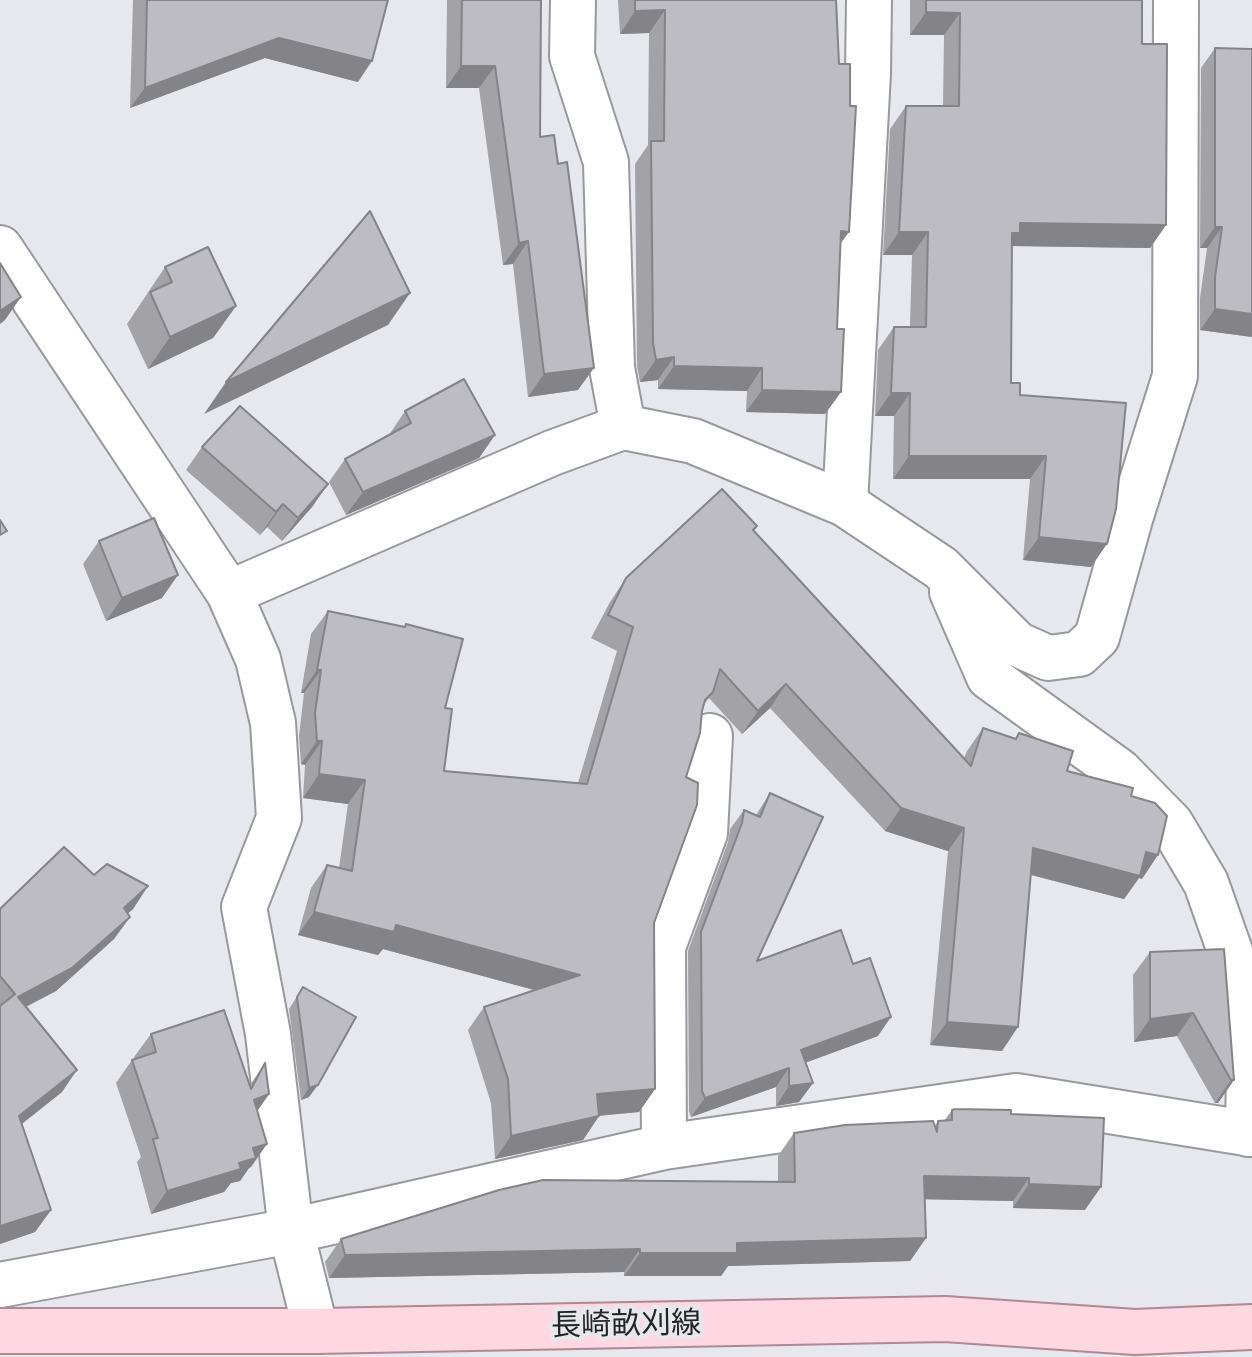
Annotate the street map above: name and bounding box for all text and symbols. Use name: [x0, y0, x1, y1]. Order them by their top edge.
street label: 長崎畝刈線: [551, 1306, 701, 1344]

